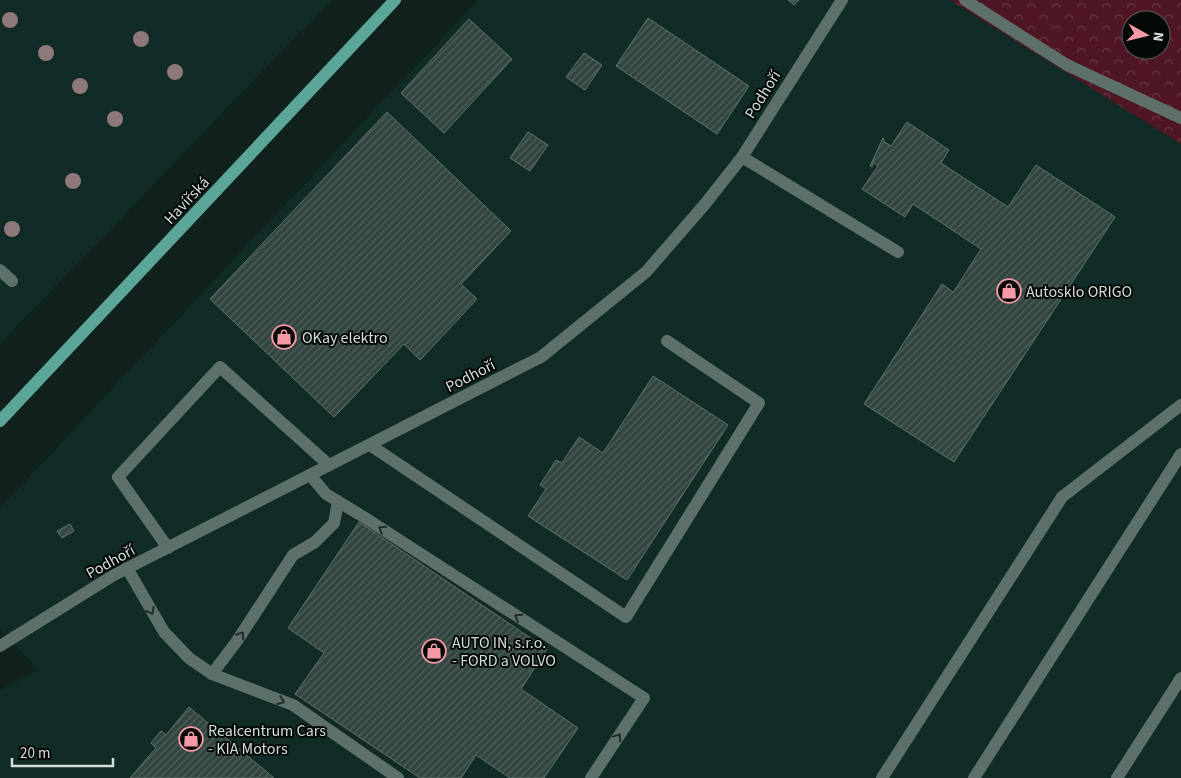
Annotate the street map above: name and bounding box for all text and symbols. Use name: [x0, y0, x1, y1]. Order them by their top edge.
north arrow: [1121, 10, 1171, 60]
text: N: [1147, 31, 1168, 43]
street label: Podhoří: [739, 65, 787, 123]
street label: Havířská: [159, 172, 215, 229]
shop icon: Autosklo ORIGO: [996, 278, 1022, 304]
place label: Autosklo ORIGO: [1026, 281, 1132, 303]
shop icon: OKay elektro: [271, 324, 297, 350]
place label: OKay elektro: [302, 327, 388, 349]
street label: Podhoří: [442, 354, 500, 398]
one-way arrow: [378, 525, 387, 535]
street label: Podhoří: [82, 539, 140, 584]
one-way arrow: [145, 605, 155, 614]
one-way arrow: [515, 613, 524, 623]
one-way arrow: [235, 631, 244, 640]
place label: AUTO IN, s.r.o. - FORD a VOLVO: [452, 632, 556, 672]
shop icon: AUTO IN, s.r.o. - FORD a VOLVO: [421, 638, 447, 664]
one-way arrow: [276, 694, 285, 705]
place label: Realcentrum Cars - KIA Motors: [208, 720, 326, 760]
shop icon: Realcentrum Cars - KIA Motors: [178, 726, 204, 752]
one-way arrow: [612, 734, 621, 743]
scale bar: [12, 736, 114, 768]
text: 20 m: [20, 743, 50, 764]

